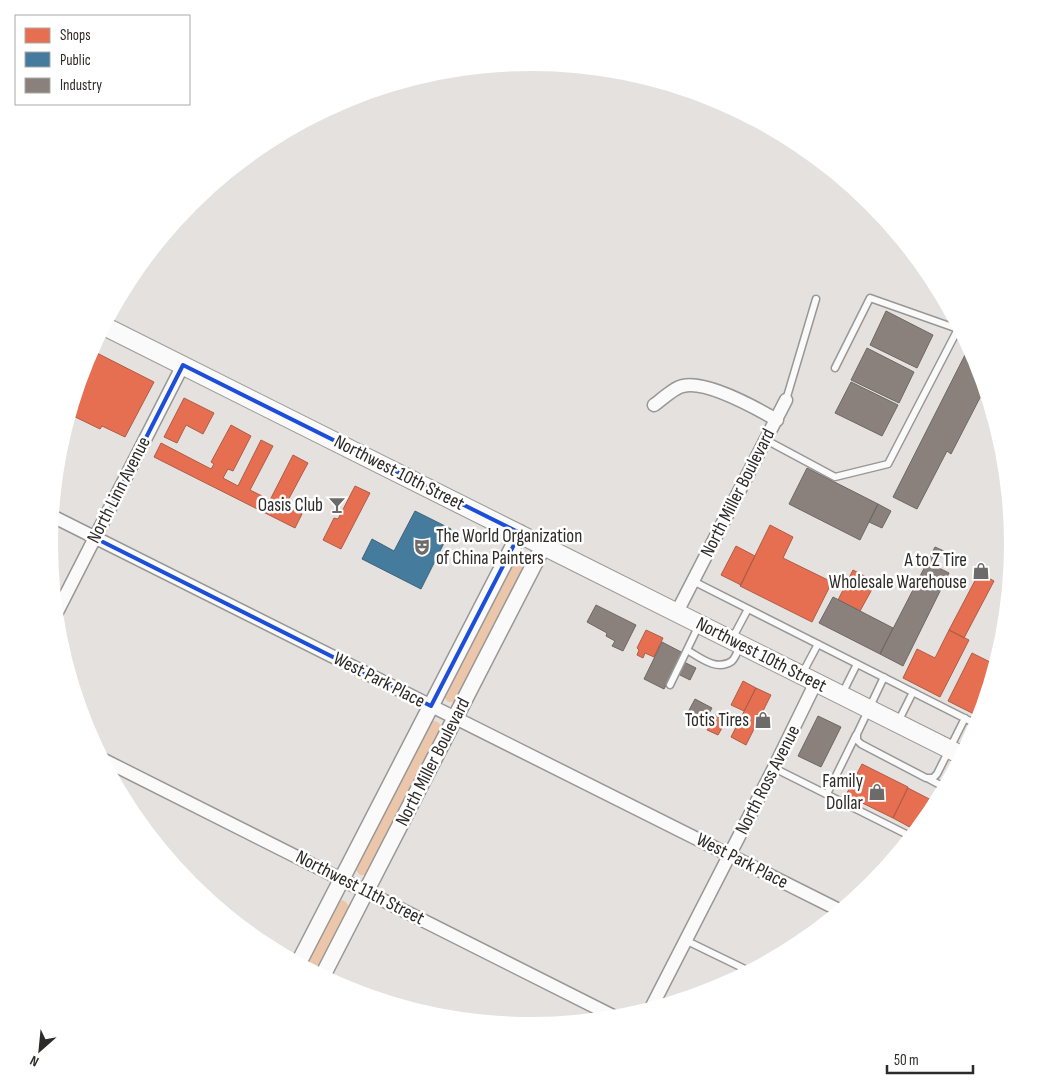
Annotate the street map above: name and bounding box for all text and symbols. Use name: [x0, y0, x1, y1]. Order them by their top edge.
legend: [15, 15, 190, 105]
text: Shops: [60, 26, 91, 45]
text: Public: [60, 51, 91, 70]
text: Industry: [60, 76, 102, 95]
street label: North Miller Boulevard: [696, 425, 780, 561]
street label: Northwest 10th Street: [330, 430, 468, 516]
street label: North Linn Avenue: [82, 433, 156, 547]
place label: Oasis Club: [258, 494, 323, 517]
bar icon: Oasis Club: [327, 495, 347, 515]
place label: The World Organization of China Painters: [436, 525, 582, 570]
theatre icon: The World Organization of China Painters: [412, 537, 432, 557]
place label: A to Z Tire Wholesale Warehouse: [829, 549, 967, 594]
shop icon: A to Z Tire Wholesale Warehouse: [971, 561, 991, 581]
street label: Northwest 10th Street: [692, 612, 830, 698]
street label: West Park Place: [329, 647, 429, 713]
street label: North Miller Boulevard: [391, 694, 475, 830]
place label: Totis Tires: [685, 709, 749, 732]
shop icon: Totis Tires: [753, 710, 773, 730]
street label: North Ross Avenue: [731, 722, 805, 838]
place label: Family Dollar: [822, 770, 864, 815]
shop icon: Family Dollar: [867, 782, 887, 802]
street label: West Park Place: [692, 828, 792, 894]
street label: Northwest 11th Street: [292, 846, 428, 930]
north arrow: [15, 1025, 65, 1075]
scale bar: [887, 1042, 973, 1074]
text: 50 m: [894, 1051, 919, 1070]
text: N: [27, 1052, 42, 1070]

